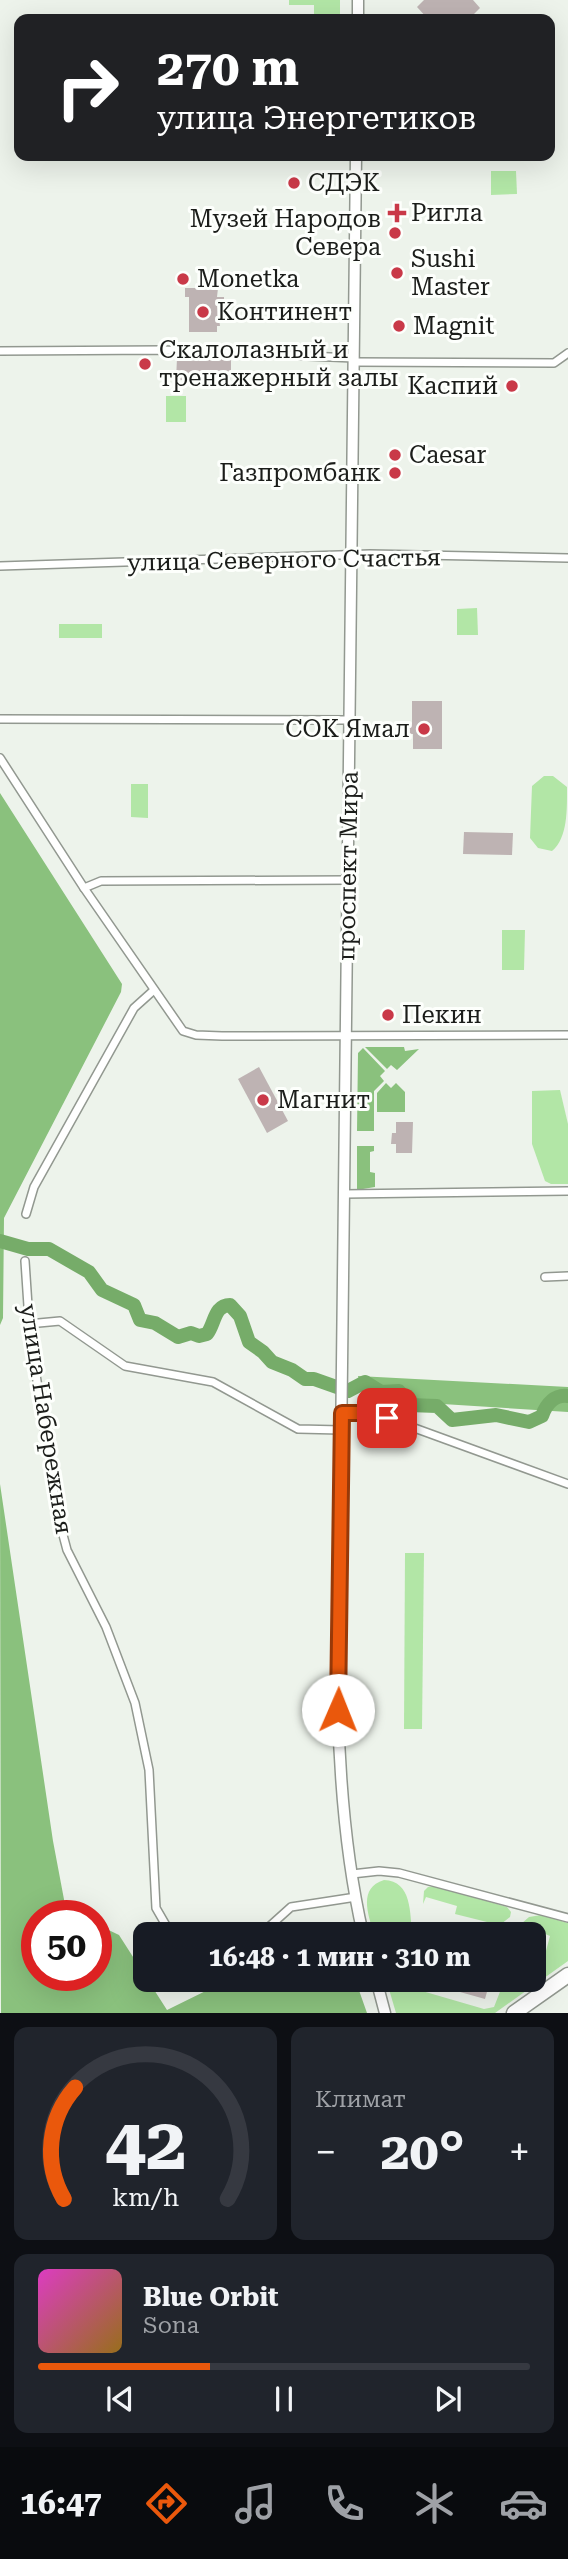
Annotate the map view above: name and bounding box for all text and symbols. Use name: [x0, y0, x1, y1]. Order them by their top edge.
text: 270 m: [157, 40, 299, 97]
icon: right: [42, 42, 133, 133]
text: улица Энергетиков: [157, 99, 476, 137]
place label: СДЭК: [308, 169, 380, 197]
marker: СДЭК: [286, 175, 302, 191]
place label: Ригла: [411, 199, 483, 227]
place label: Музей Народов Севера: [190, 205, 381, 261]
marker: Ригла: [389, 205, 405, 221]
marker: Музей Народов Севера: [387, 225, 403, 241]
place label: Sushi Master: [411, 245, 490, 301]
place label: Monetka: [197, 265, 299, 293]
marker: Sushi Master: [389, 265, 405, 281]
marker: Monetka: [175, 271, 191, 287]
place label: Континент: [217, 298, 352, 326]
marker: Континент: [195, 304, 211, 320]
place label: Magnit: [413, 312, 494, 340]
marker: Magnit: [391, 318, 407, 334]
place label: Скалолазный и тренажерный залы: [159, 336, 399, 392]
marker: Скалолазный и тренажерный залы: [137, 356, 153, 372]
place label: Каспий: [407, 372, 498, 400]
marker: Каспий: [504, 378, 520, 394]
place label: Caesar: [409, 441, 486, 469]
marker: Caesar: [387, 447, 403, 463]
place label: Газпромбанк: [219, 459, 381, 487]
marker: Газпромбанк: [387, 465, 403, 481]
street label: улица Северного Счастья: [127, 543, 441, 577]
place label: СОК Ямал: [285, 715, 410, 743]
marker: СОК Ямал: [416, 721, 432, 737]
street label: проспект Мира: [332, 771, 364, 961]
place label: Пекин: [402, 1001, 482, 1029]
marker: Пекин: [380, 1007, 396, 1023]
place label: Магнит: [277, 1086, 370, 1114]
marker: Магнит: [255, 1092, 271, 1108]
street label: улица Набережная: [14, 1302, 78, 1536]
pin: [357, 1388, 417, 1448]
icon: arrive: [368, 1399, 406, 1437]
position arrow: [301, 1673, 375, 1747]
speed limit sign: 50: [21, 1900, 112, 1991]
text: 16:48 · 1 мин · 310 m: [209, 1942, 470, 1972]
text: Климат: [315, 2086, 406, 2113]
text: 42: [105, 2103, 186, 2188]
text: 20°: [380, 2121, 465, 2182]
text: −: [315, 2130, 336, 2174]
text: +: [509, 2130, 530, 2174]
text: km/h: [112, 2183, 179, 2212]
text: Blue Orbit: [143, 2282, 279, 2312]
text: Sona: [143, 2312, 199, 2339]
icon: previous: [101, 2380, 139, 2418]
icon: pause: [265, 2380, 303, 2418]
icon: next: [429, 2380, 467, 2418]
icon: directions: [142, 2479, 191, 2528]
icon: music: [231, 2479, 280, 2528]
icon: phone: [320, 2479, 369, 2528]
icon: climate: [410, 2479, 459, 2528]
icon: car: [499, 2479, 548, 2528]
text: 16:47: [20, 2484, 102, 2522]

